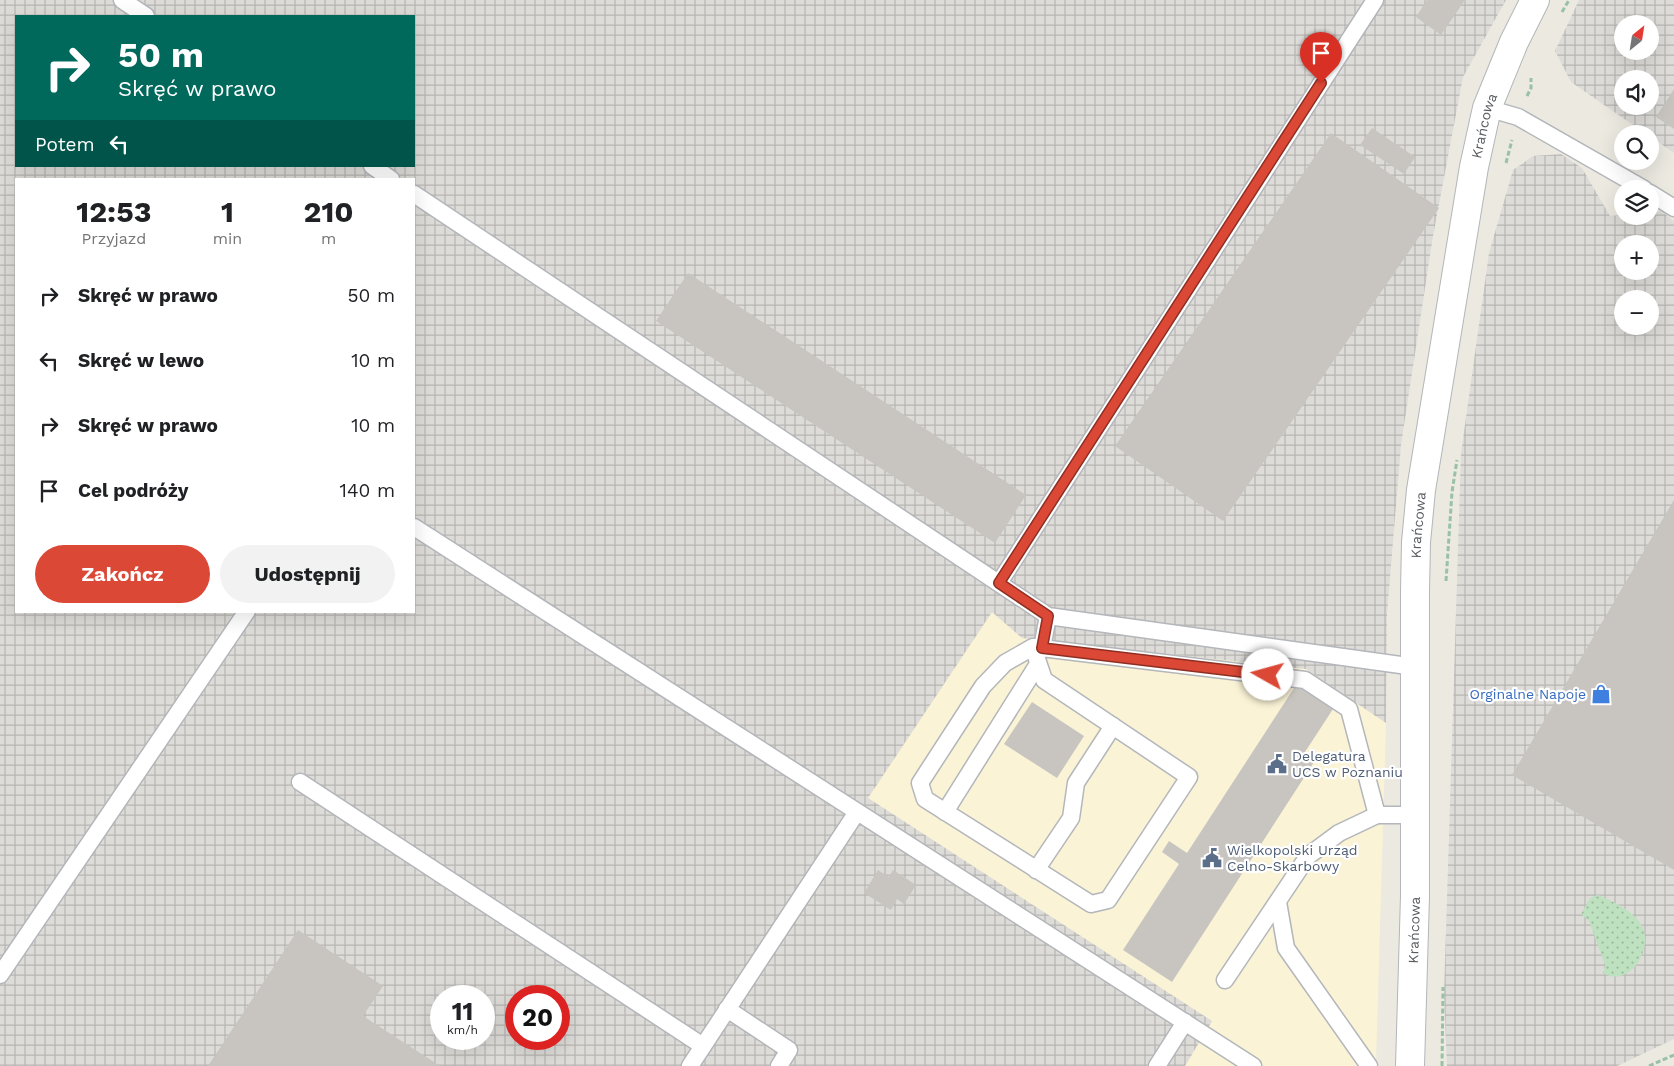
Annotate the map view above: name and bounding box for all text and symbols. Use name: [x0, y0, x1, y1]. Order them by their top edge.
north arrow: [1614, 15, 1659, 60]
map controls: [1614, 15, 1659, 335]
pin: [1300, 32, 1342, 83]
text: 50 m: [118, 34, 204, 76]
icon: right: [35, 35, 100, 100]
icon: arrive: [1307, 39, 1335, 67]
button: sound: [1614, 70, 1659, 115]
text: Skręć w prawo: [118, 76, 277, 101]
street label: Krańcowa: [1468, 91, 1500, 160]
button: search: [1614, 125, 1659, 170]
icon: left: [105, 130, 133, 158]
text: Potem: [35, 133, 95, 156]
button: layers: [1614, 180, 1659, 225]
text: 12:53: [76, 194, 151, 229]
text: 1: [221, 194, 234, 229]
text: 210: [304, 194, 354, 229]
text: Przyjazd: [81, 229, 146, 248]
text: min: [213, 229, 242, 248]
text: m: [321, 229, 336, 248]
button: +: [1614, 235, 1659, 280]
icon: right: [35, 282, 63, 310]
text: Skręć w prawo: [78, 284, 218, 307]
text: 50 m: [348, 284, 395, 307]
button: −: [1614, 290, 1659, 335]
icon: left: [35, 347, 63, 375]
text: Skręć w lewo: [78, 349, 204, 372]
text: 10 m: [351, 349, 395, 372]
icon: right: [35, 412, 63, 440]
text: Skręć w prawo: [78, 414, 218, 437]
text: 10 m: [351, 414, 395, 437]
icon: arrive: [35, 477, 63, 505]
text: Cel podróży: [78, 479, 188, 502]
text: 140 m: [340, 479, 395, 502]
street label: Krańcowa: [1408, 491, 1429, 559]
button: Zakończ: [35, 545, 210, 603]
button: Udostępnij: [220, 545, 395, 603]
position arrow: [1241, 648, 1293, 700]
shop icon: Orginalne Napoje: [1590, 683, 1612, 705]
place label: Orginalne Napoje: [1470, 686, 1586, 702]
place label: Delegatura UCS w Poznaniu: [1292, 748, 1403, 780]
public building icon: Delegatura UCS w Poznaniu: [1266, 753, 1288, 775]
place label: Wielkopolski Urząd Celno-Skarbowy: [1227, 842, 1358, 874]
public building icon: Wielkopolski Urząd Celno-Skarbowy: [1201, 847, 1223, 869]
street label: Krańcowa: [1405, 896, 1423, 964]
speed limit sign: 20: [505, 985, 570, 1050]
text: 11: [452, 997, 473, 1026]
text: km/h: [447, 1023, 478, 1037]

